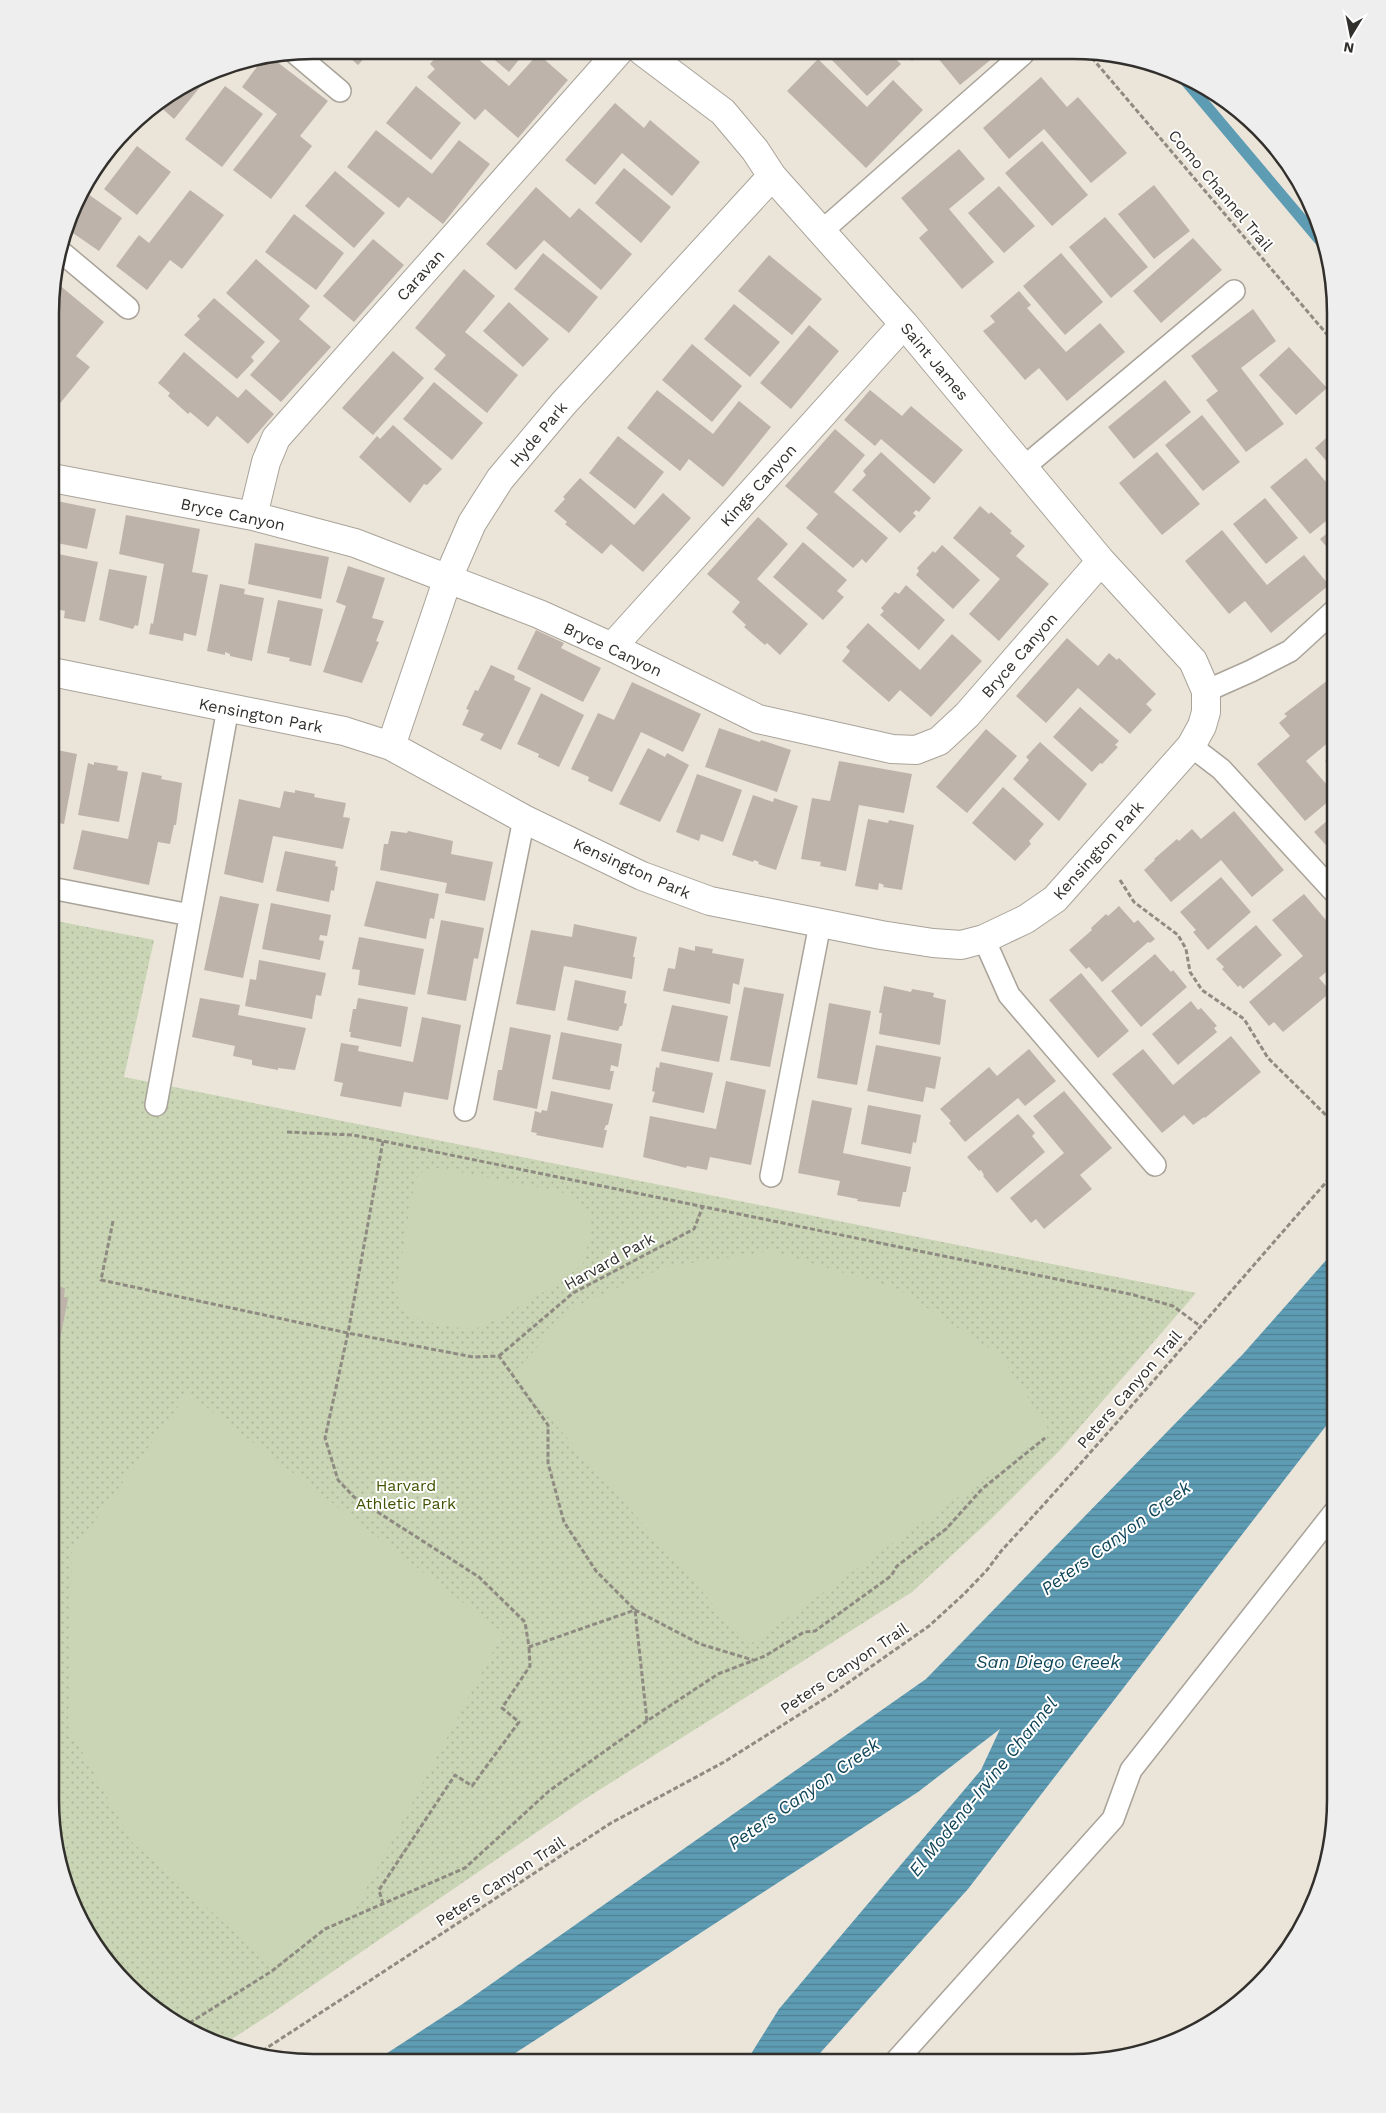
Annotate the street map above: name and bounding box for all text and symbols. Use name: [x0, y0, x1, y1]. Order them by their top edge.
north arrow: [1326, 10, 1376, 60]
text: N: [1342, 39, 1355, 57]
street label: Como Channel Trail: [1164, 126, 1277, 255]
street label: Caravan: [393, 246, 448, 305]
street label: Saint James: [897, 319, 973, 404]
street label: Hyde Park: [506, 398, 571, 471]
street label: Kings Canyon: [716, 440, 800, 531]
street label: Bryce Canyon: [179, 494, 287, 535]
street label: Bryce Canyon: [977, 609, 1061, 702]
street label: Bryce Canyon: [561, 618, 665, 681]
street label: Kensington Park: [197, 694, 325, 737]
street label: Kensington Park: [1049, 797, 1148, 904]
street label: Kensington Park: [570, 834, 693, 903]
street label: Harvard Park: [561, 1229, 658, 1294]
street label: Peters Canyon Trail: [1073, 1326, 1186, 1452]
park label: Harvard Athletic Park: [356, 1476, 456, 1513]
water label: Peters Canyon Creek: [1037, 1476, 1196, 1599]
street label: Peters Canyon Trail: [777, 1618, 912, 1718]
water label: San Diego Creek: [976, 1651, 1121, 1672]
water label: El Modena-Irvine Channel: [904, 1693, 1061, 1880]
water label: Peters Canyon Creek: [724, 1733, 884, 1854]
street label: Peters Canyon Trail: [432, 1832, 569, 1930]

